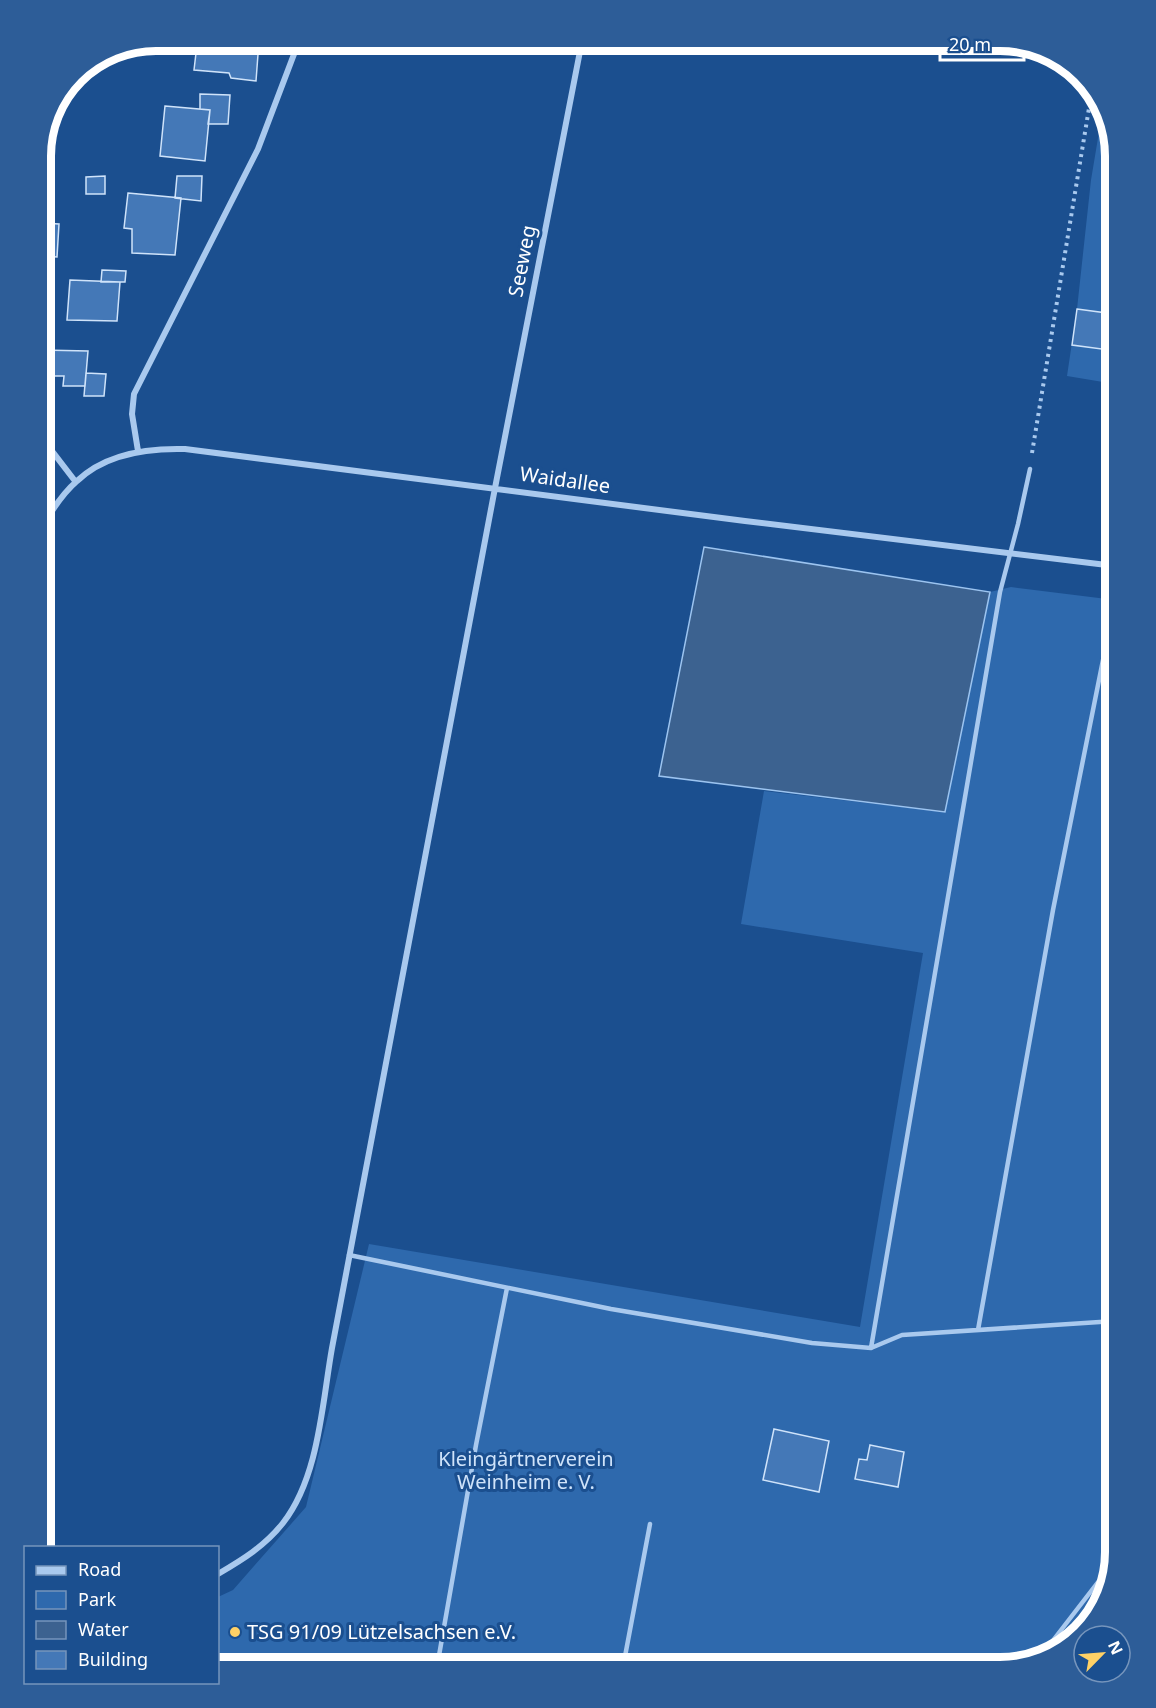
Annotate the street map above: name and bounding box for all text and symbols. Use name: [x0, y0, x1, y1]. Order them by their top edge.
scale bar: [940, 24, 1024, 62]
text: 20 m: [949, 32, 991, 56]
street label: Seeweg: [501, 223, 542, 299]
street label: Waidallee: [518, 460, 612, 499]
park label: Kleingärtnerverein Weinheim e. V.: [438, 1445, 614, 1495]
legend: [24, 1546, 219, 1684]
text: Road: [78, 1557, 121, 1581]
text: Park: [78, 1587, 116, 1611]
text: Water: [78, 1617, 129, 1641]
place label: TSG 91/09 Lützelsachsen e.V.: [247, 1618, 516, 1645]
north arrow: [1072, 1624, 1132, 1684]
marker: TSG 91/09 Lützelsachsen e.V.: [228, 1625, 242, 1639]
text: N: [1103, 1637, 1128, 1658]
text: Building: [78, 1647, 148, 1671]

